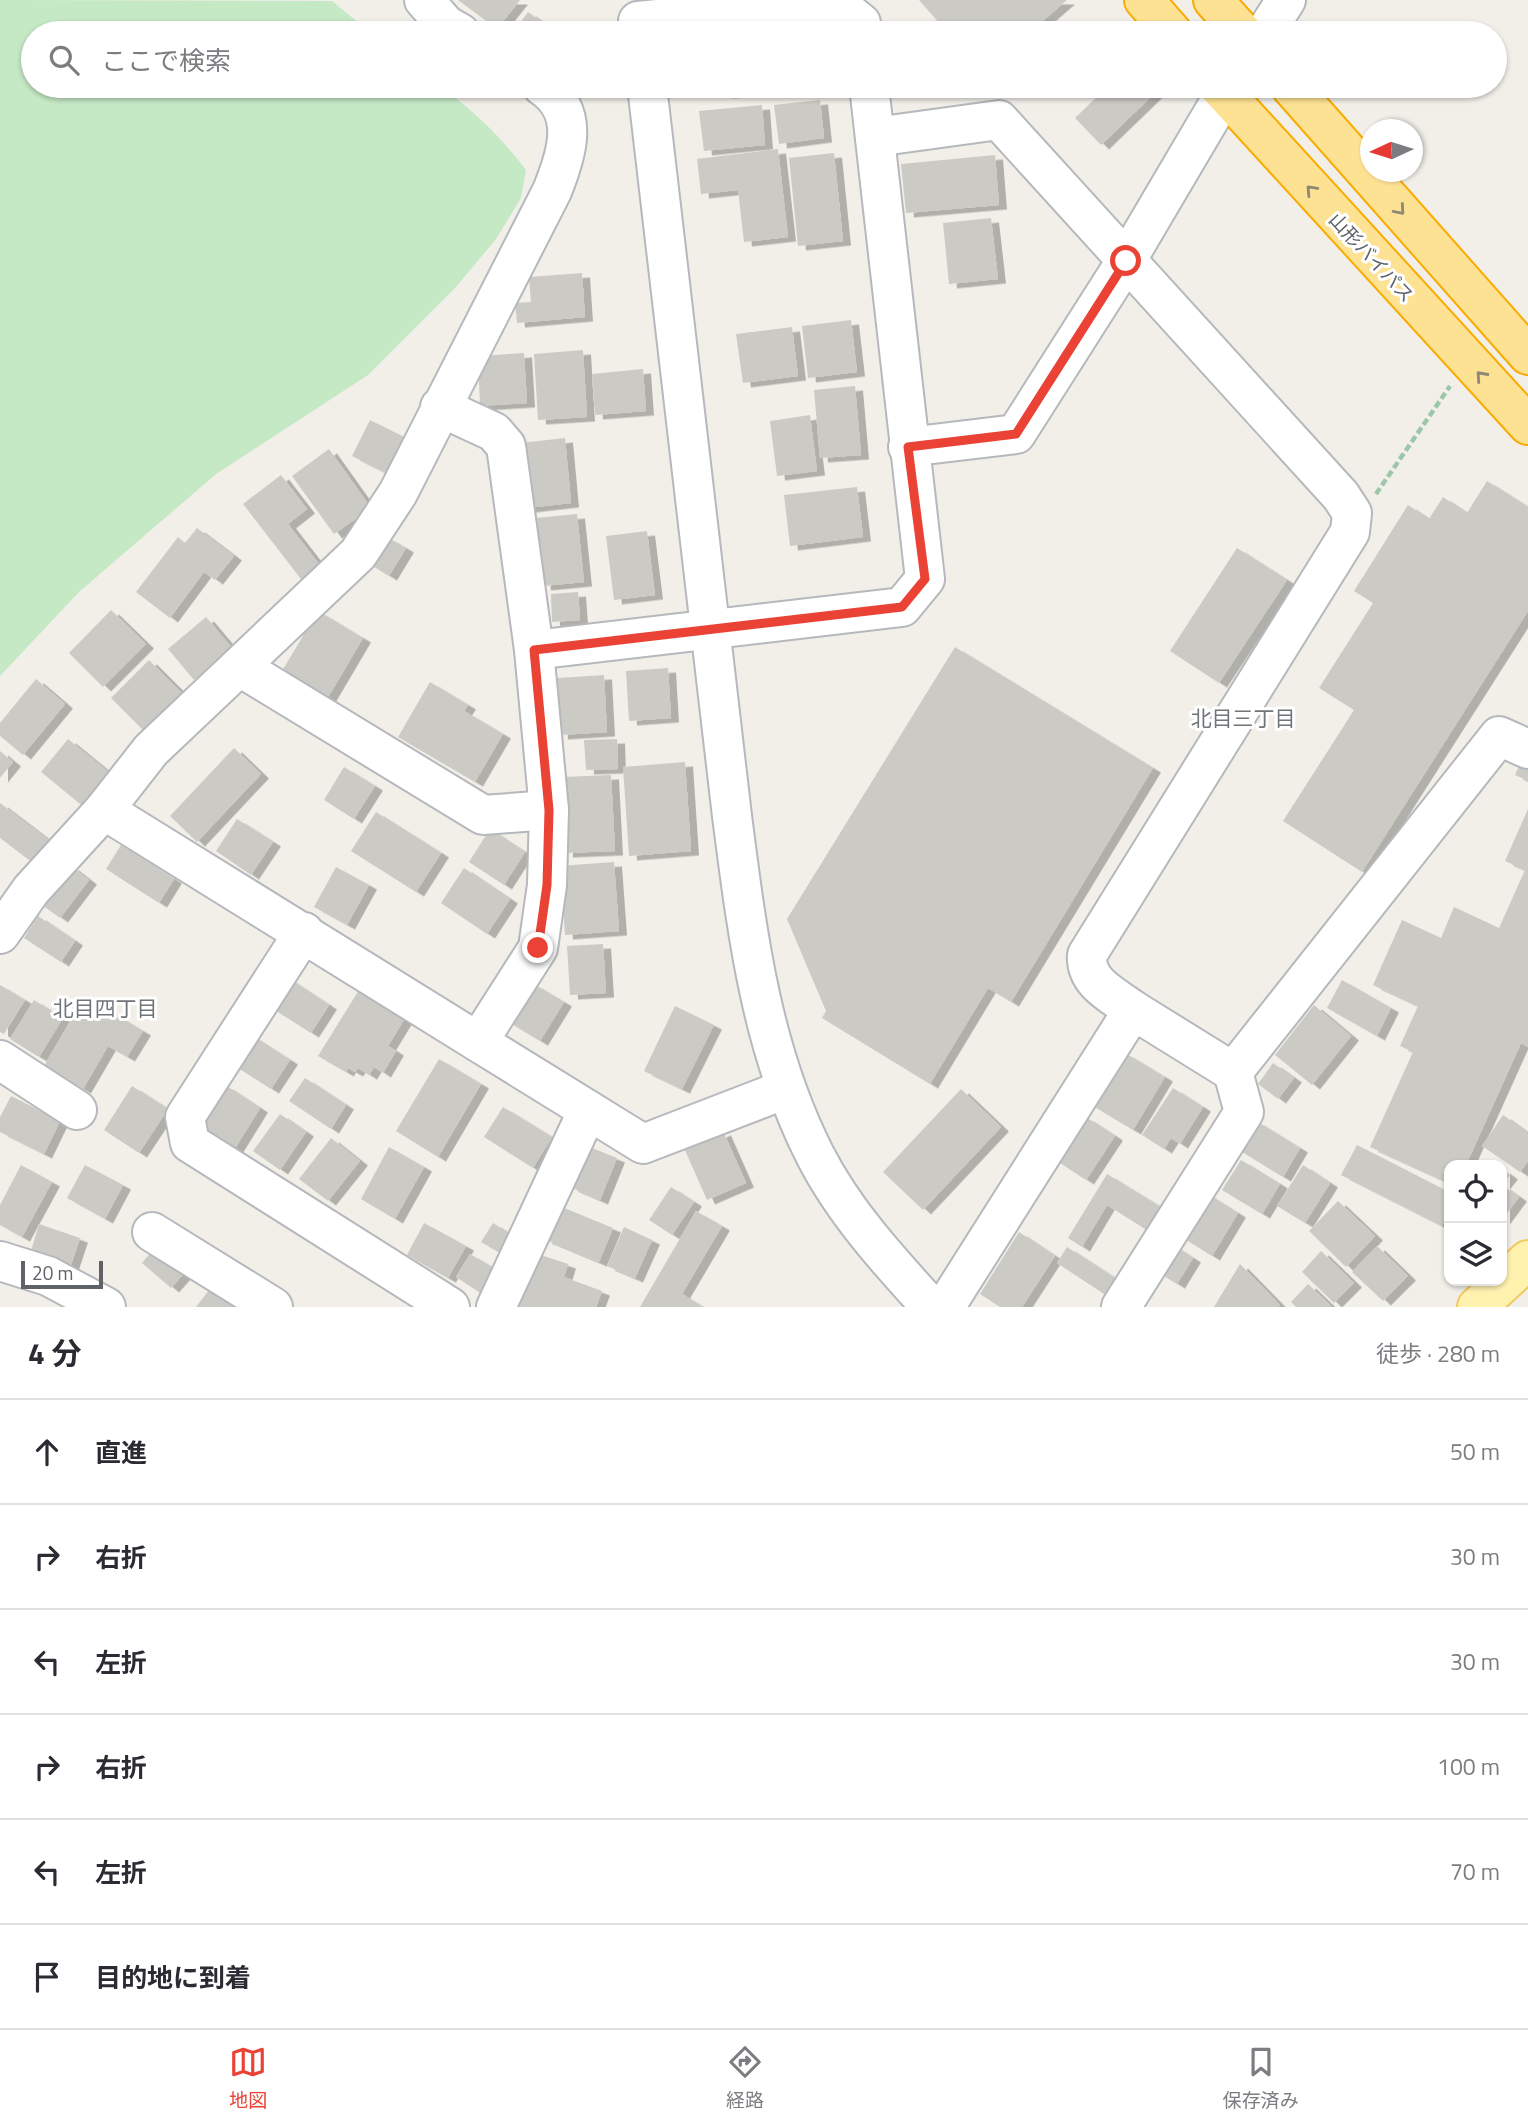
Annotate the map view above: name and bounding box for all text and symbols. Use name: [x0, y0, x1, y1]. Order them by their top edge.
search box: [21, 21, 1507, 98]
icon: search: [45, 41, 83, 79]
text: ここで検索: [101, 41, 231, 80]
north arrow: [1360, 119, 1423, 182]
one-way arrow: [1306, 185, 1319, 198]
one-way arrow: [1392, 202, 1404, 215]
street label: 山形バイパス: [1323, 206, 1421, 308]
route start: [1110, 245, 1141, 276]
one-way arrow: [1477, 371, 1489, 384]
district label: 北目三丁目: [1191, 702, 1296, 734]
route end: [522, 932, 553, 963]
district label: 北目四丁目: [53, 992, 158, 1024]
map controls: [1444, 1160, 1507, 1286]
button: locate: [1444, 1160, 1507, 1223]
button: layers: [1444, 1223, 1507, 1286]
scale bar: [21, 1258, 103, 1290]
text: 20 m: [32, 1258, 73, 1287]
text: 4 分: [28, 1330, 81, 1376]
text: 徒歩 · 280 m: [1376, 1336, 1500, 1371]
icon: ahead: [28, 1433, 66, 1471]
text: 直進: [95, 1433, 147, 1472]
text: 50 m: [1450, 1434, 1500, 1469]
icon: right: [28, 1538, 66, 1576]
text: 右折: [95, 1538, 147, 1577]
text: 30 m: [1450, 1539, 1500, 1574]
icon: left: [28, 1643, 66, 1681]
text: 左折: [95, 1643, 147, 1682]
text: 30 m: [1450, 1644, 1500, 1679]
icon: right: [28, 1748, 66, 1786]
text: 右折: [95, 1748, 147, 1787]
text: 100 m: [1437, 1749, 1500, 1784]
icon: left: [28, 1853, 66, 1891]
text: 左折: [95, 1853, 147, 1892]
text: 70 m: [1450, 1854, 1500, 1889]
icon: arrive: [28, 1958, 66, 1996]
text: 目的地に到着: [95, 1958, 251, 1997]
tab: 地図: [229, 2043, 267, 2114]
tab: 経路: [726, 2043, 764, 2114]
tab: 保存済み: [1223, 2043, 1299, 2114]

